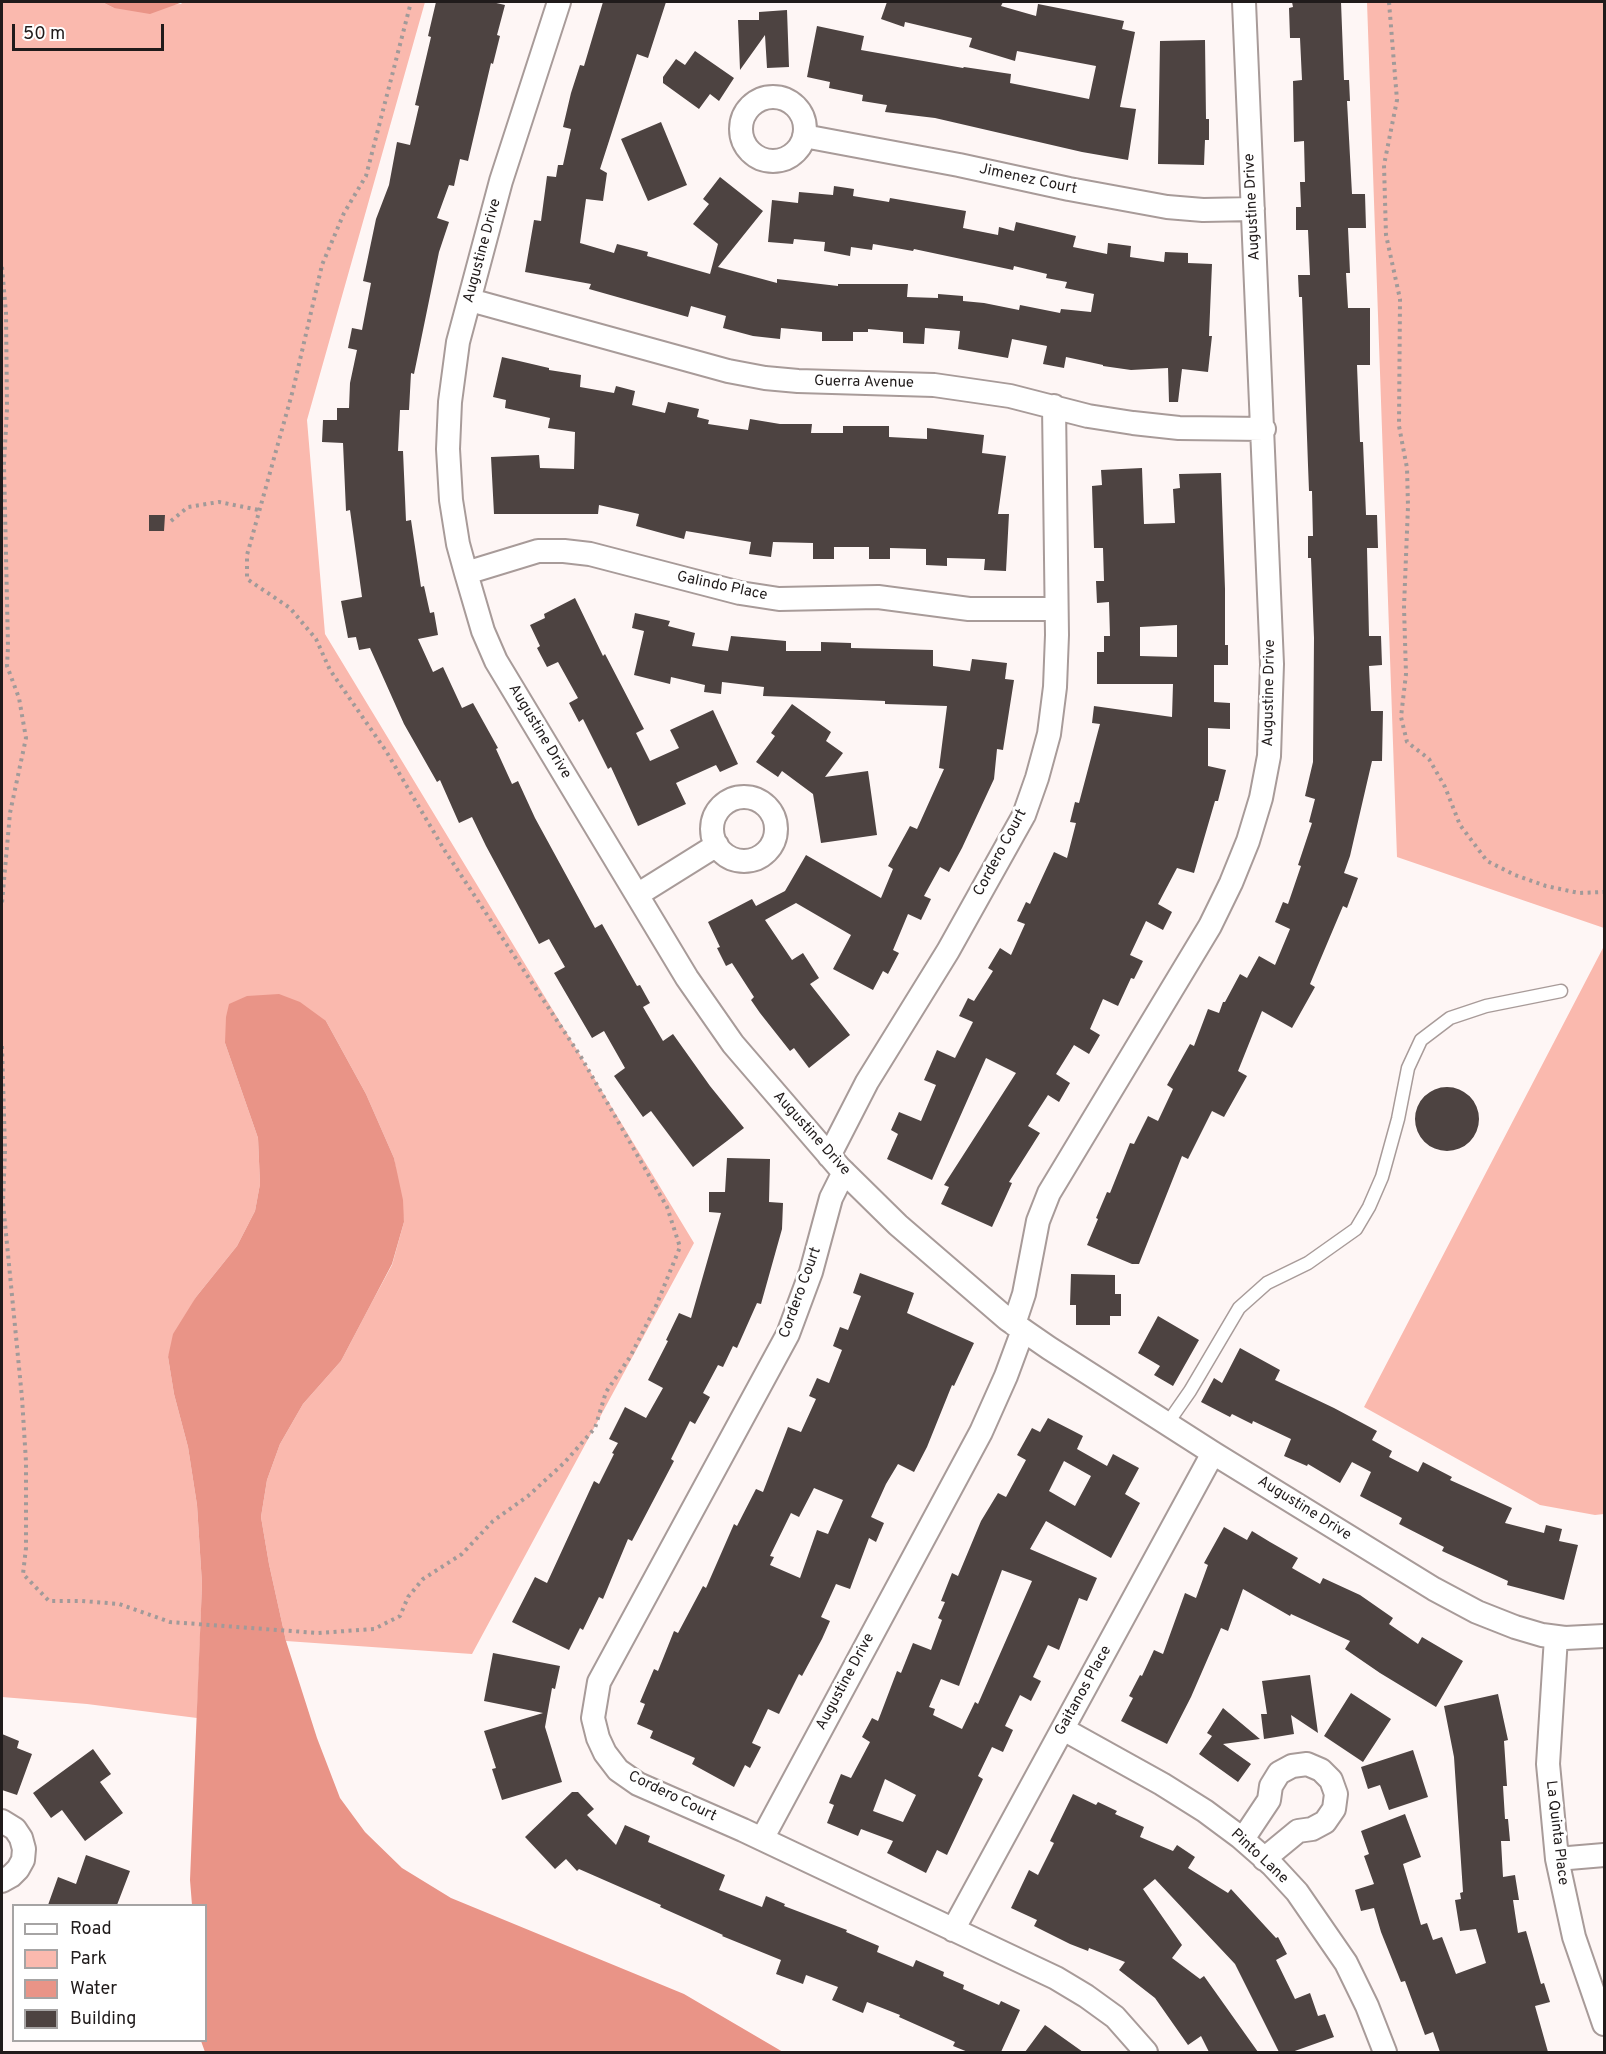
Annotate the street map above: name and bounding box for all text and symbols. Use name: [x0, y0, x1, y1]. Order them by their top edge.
scale bar: [15, 12, 166, 50]
text: 50 m: [23, 23, 65, 46]
street label: Augustine Drive: [1241, 153, 1265, 261]
street label: Jimenez Court: [978, 161, 1078, 199]
street label: Augustine Drive: [460, 197, 506, 305]
street label: Guerra Avenue: [814, 373, 914, 393]
street label: Galindo Place: [675, 569, 769, 605]
street label: Augustine Drive: [1260, 639, 1280, 747]
street label: Augustine Drive: [504, 681, 574, 783]
street label: Cordero Court: [971, 806, 1031, 900]
street label: Augustine Drive: [768, 1088, 854, 1180]
street label: Cordero Court: [776, 1245, 826, 1341]
street label: Augustine Drive: [1254, 1473, 1354, 1545]
street label: Augustine Drive: [813, 1630, 879, 1734]
street label: Gaitanos Place: [1052, 1643, 1116, 1739]
street label: Cordero Court: [625, 1768, 719, 1826]
street label: La Quinta Place: [1541, 1780, 1571, 1886]
street label: Pinto Lane: [1226, 1826, 1292, 1888]
legend: [12, 1904, 207, 2042]
text: Road: [70, 1918, 112, 1941]
text: Park: [70, 1948, 107, 1971]
text: Water: [70, 1978, 117, 2001]
text: Building: [70, 2008, 136, 2031]

